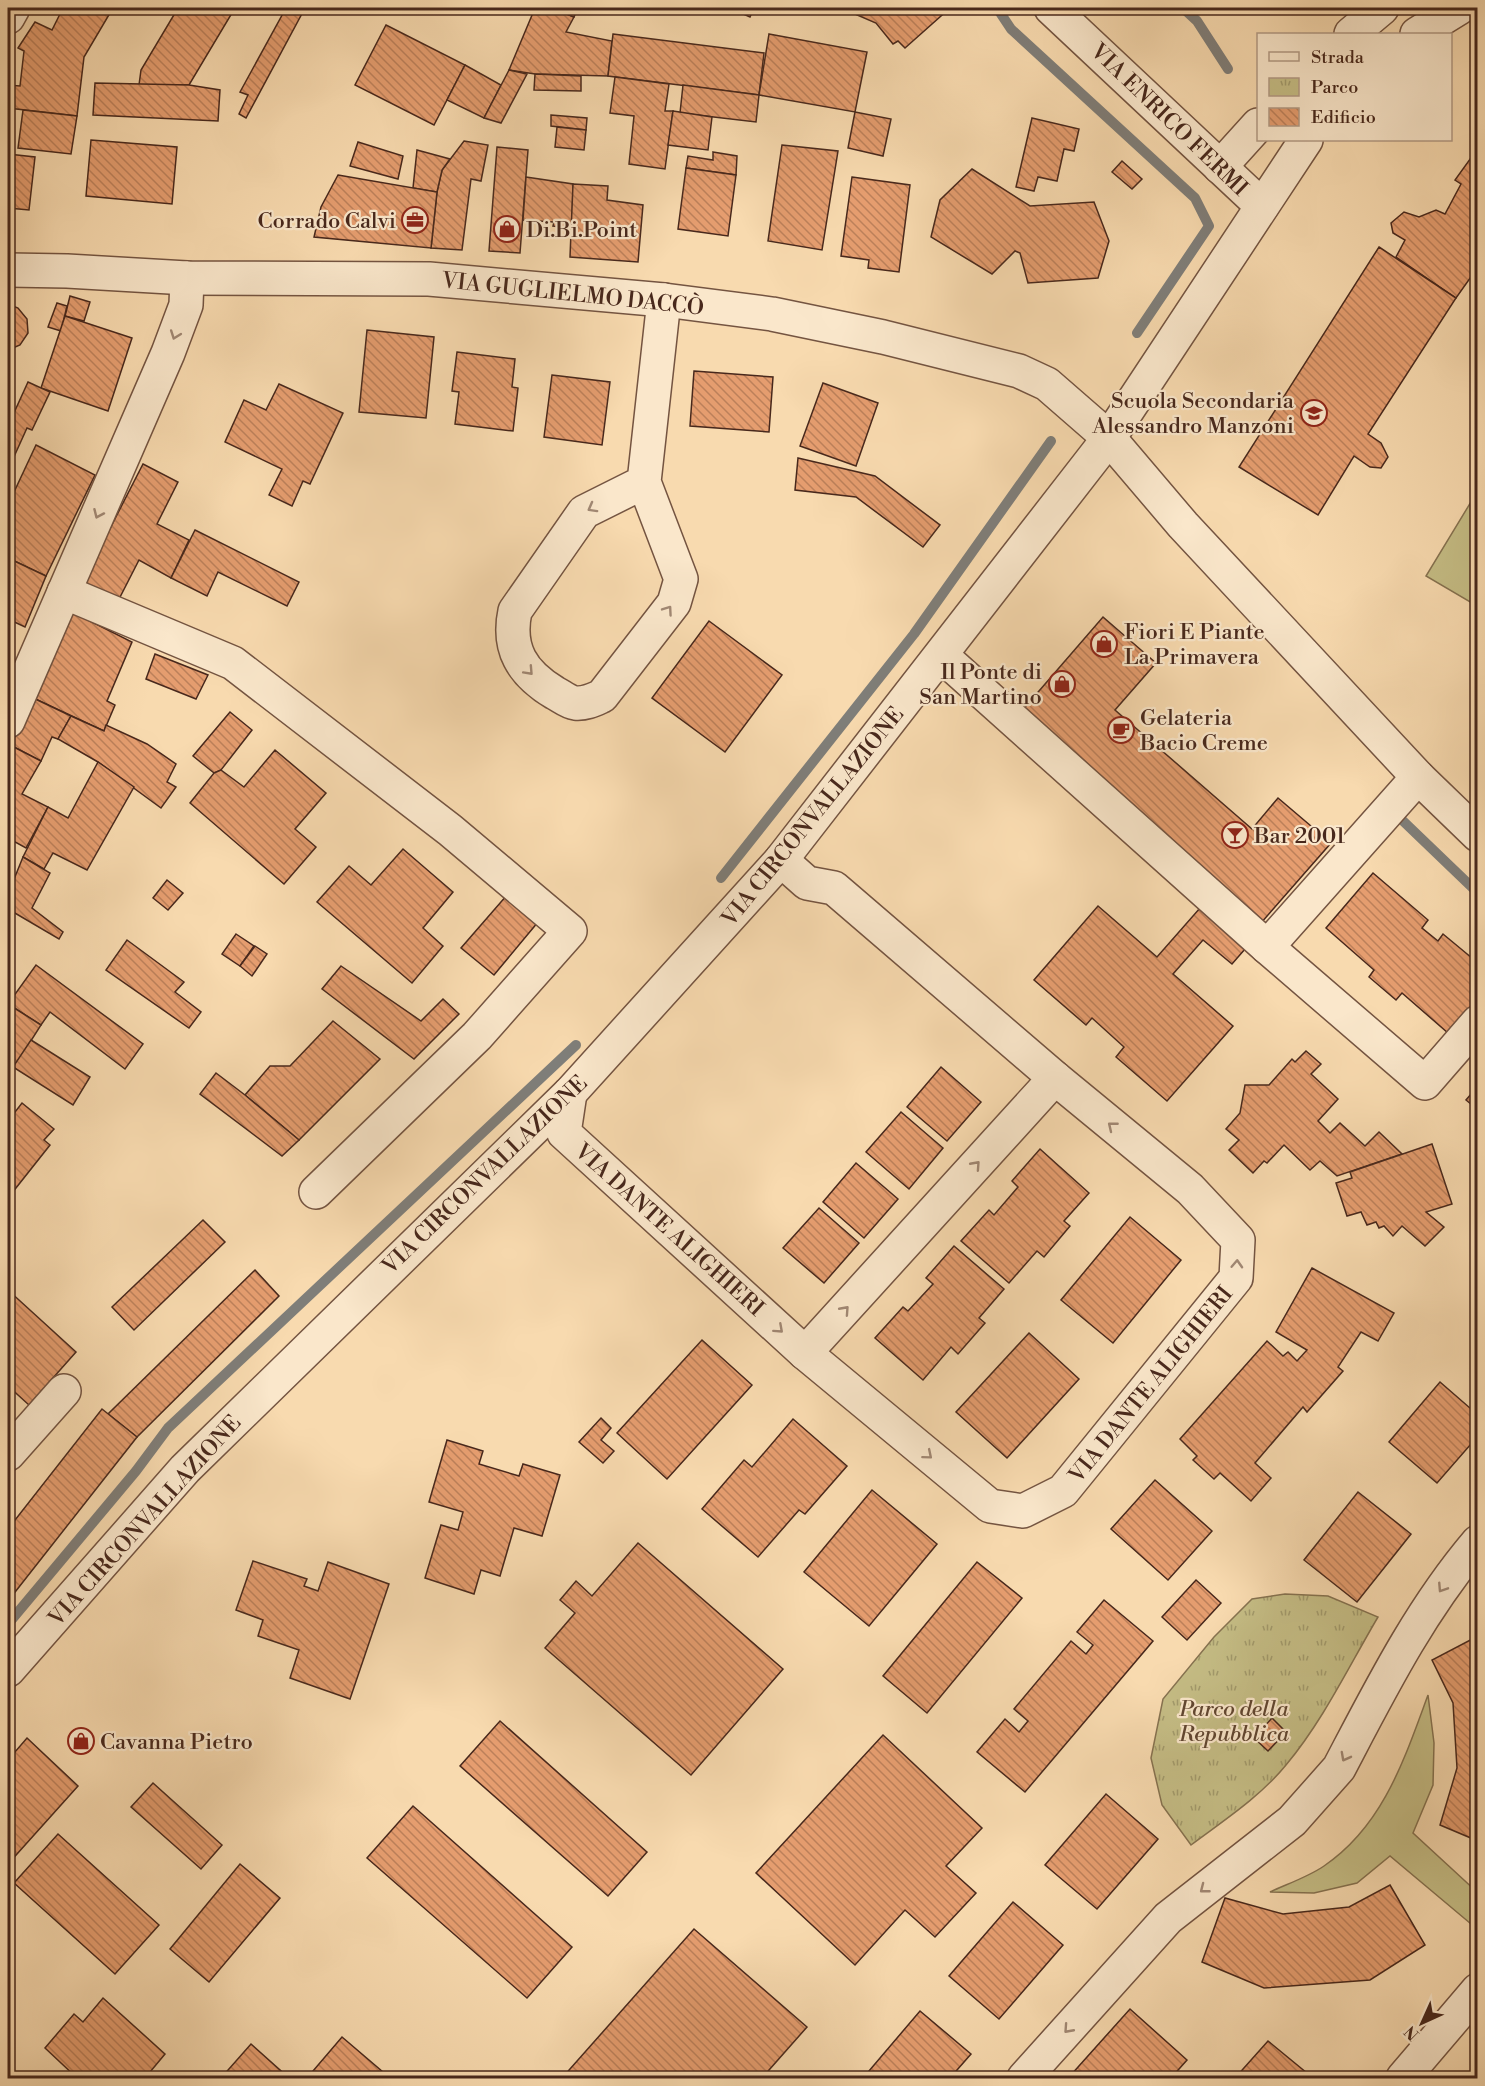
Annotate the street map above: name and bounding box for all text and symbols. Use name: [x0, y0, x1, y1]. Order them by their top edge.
legend: [1257, 33, 1452, 141]
street label: VIA ENRICO FERMI: [1084, 37, 1254, 203]
text: Strada: [1311, 46, 1365, 69]
text: Parco: [1311, 76, 1358, 99]
text: Edificio: [1311, 106, 1376, 129]
office icon: Corrado Calvi: [400, 205, 430, 235]
place label: Corrado Calvi: [257, 208, 396, 235]
shop icon: Di.Bi.Point: [492, 214, 522, 244]
place label: Di.Bi.Point: [526, 217, 637, 244]
street label: VIA GUGLIELMO DACCÒ: [439, 265, 705, 322]
one-way arrow: [169, 329, 182, 340]
place label: Scuola Secondaria Alessandro Manzoni: [1091, 388, 1295, 440]
school or university icon: Scuola Secondaria Alessandro Manzoni: [1299, 398, 1329, 428]
one-way arrow: [588, 501, 598, 512]
one-way arrow: [93, 508, 105, 519]
one-way arrow: [661, 605, 672, 616]
place label: Fiori E Piante La Primavera: [1124, 619, 1265, 671]
shop icon: Fiori E Piante La Primavera: [1089, 629, 1119, 659]
place label: Il Ponte di San Martino: [919, 659, 1042, 711]
one-way arrow: [522, 664, 533, 674]
shop icon: Il Ponte di San Martino: [1047, 669, 1077, 699]
street label: VIA CIRCONVALLAZIONE: [716, 702, 910, 933]
place label: Gelateria Bacio Creme: [1139, 705, 1268, 757]
cafe icon: Gelateria Bacio Creme: [1106, 715, 1136, 745]
bar icon: Bar 2001: [1220, 820, 1250, 850]
place label: Bar 2001: [1253, 823, 1346, 850]
street label: VIA CIRCONVALLAZIONE: [376, 1070, 593, 1281]
one-way arrow: [1108, 1122, 1119, 1133]
street label: VIA DANTE ALIGHIERI: [568, 1137, 770, 1323]
one-way arrow: [969, 1162, 980, 1172]
one-way arrow: [1231, 1260, 1244, 1269]
street label: VIA DANTE ALIGHIERI: [1063, 1281, 1239, 1490]
one-way arrow: [838, 1306, 849, 1317]
one-way arrow: [772, 1322, 783, 1333]
street label: VIA CIRCONVALLAZIONE: [42, 1410, 247, 1633]
one-way arrow: [921, 1447, 932, 1458]
one-way arrow: [1438, 1582, 1450, 1592]
park label: Parco della Repubblica: [1178, 1696, 1290, 1748]
shop icon: Cavanna Pietro: [66, 1726, 96, 1756]
place label: Cavanna Pietro: [100, 1729, 253, 1756]
one-way arrow: [1341, 1751, 1352, 1762]
one-way arrow: [1200, 1882, 1211, 1893]
north arrow: [1392, 1993, 1452, 2053]
text: N: [1400, 2021, 1424, 2044]
one-way arrow: [1064, 2022, 1075, 2033]

